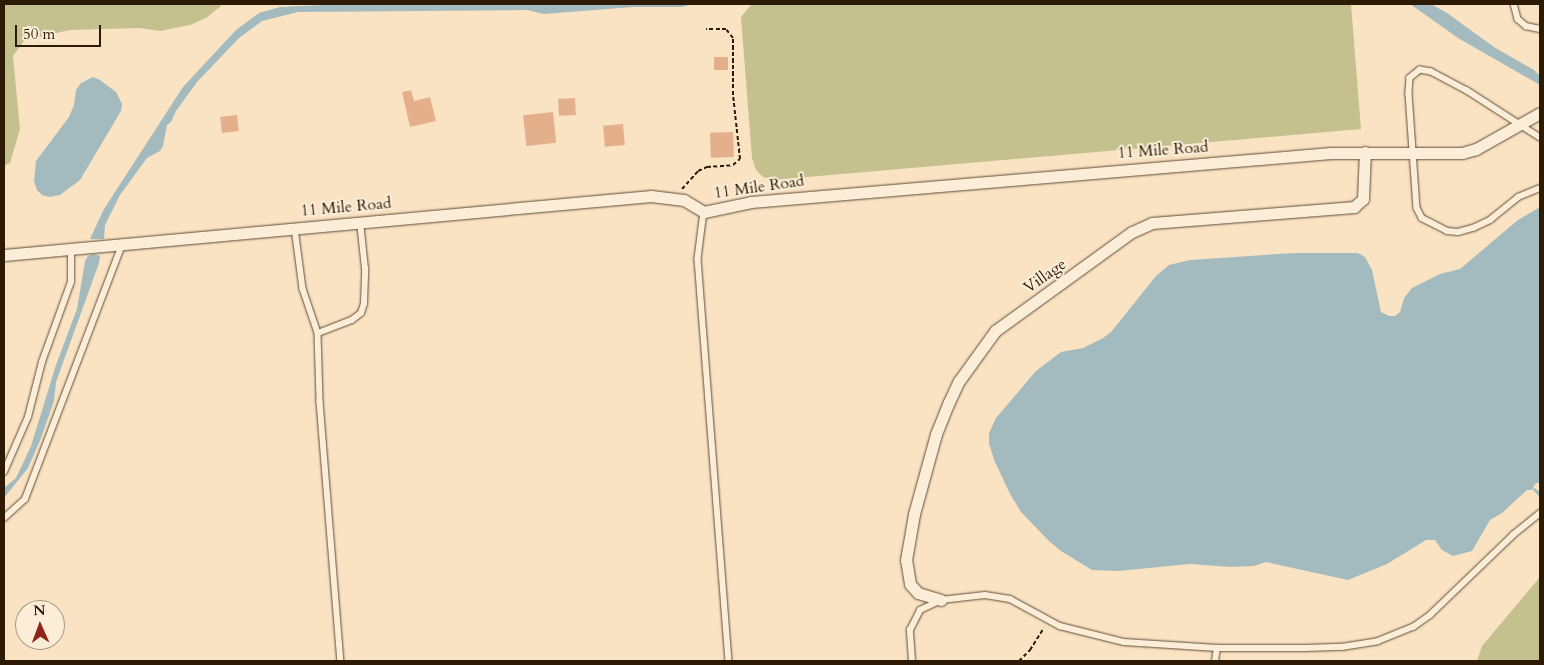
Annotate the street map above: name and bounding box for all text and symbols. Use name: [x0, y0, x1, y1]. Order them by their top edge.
scale bar: [18, 15, 104, 47]
text: 50 m: [23, 24, 55, 44]
street label: 11 Mile Road: [1117, 137, 1209, 163]
street label: 11 Mile Road: [713, 171, 805, 203]
street label: 11 Mile Road: [300, 193, 392, 221]
street label: Village: [1020, 255, 1070, 297]
north arrow: [15, 600, 65, 650]
text: N: [33, 601, 46, 620]

